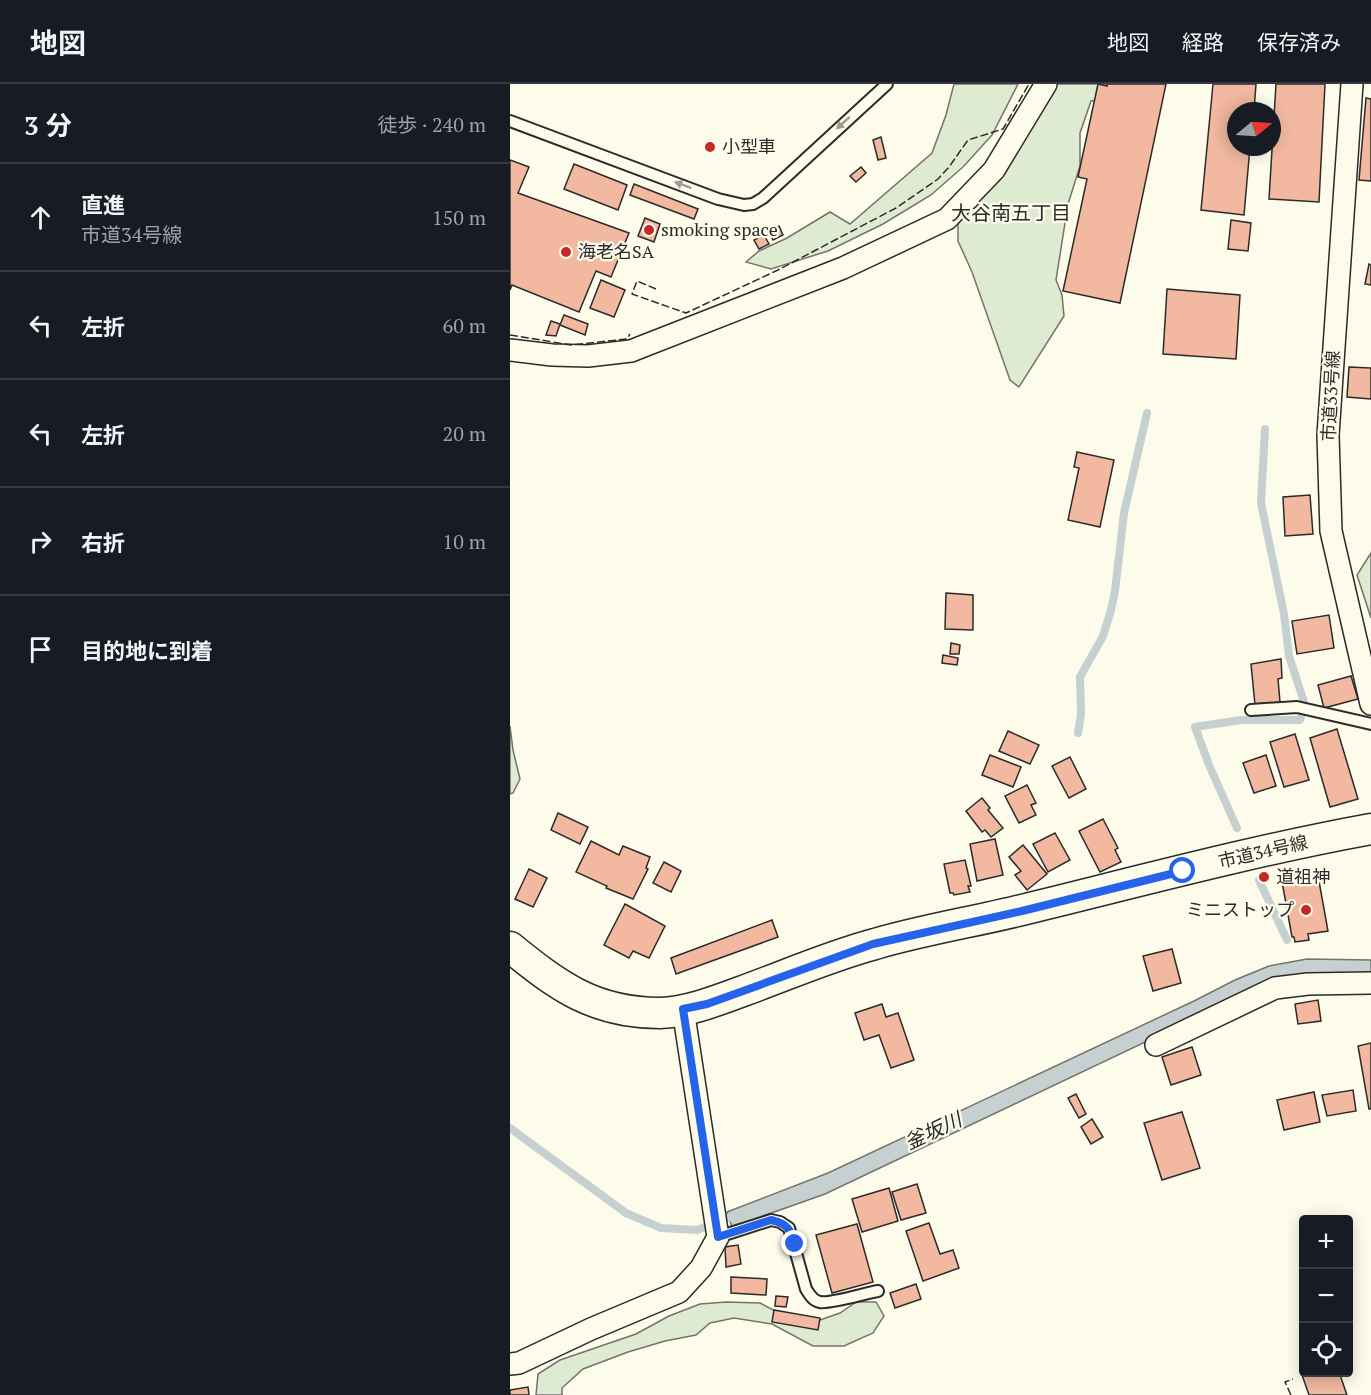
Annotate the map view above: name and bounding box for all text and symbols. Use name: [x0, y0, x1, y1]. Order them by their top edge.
text: 地図: [30, 24, 86, 61]
text: 地図: [1107, 28, 1149, 56]
text: 経路: [1182, 28, 1224, 56]
text: 保存済み: [1257, 28, 1341, 56]
north arrow: [1227, 102, 1281, 156]
text: 3 分: [24, 108, 72, 142]
text: 徒歩 · 240 m: [377, 111, 486, 138]
one-way arrow: [837, 116, 851, 130]
place label: 小型車: [722, 134, 776, 158]
marker: 小型車: [703, 140, 717, 154]
one-way arrow: [674, 180, 692, 190]
text: 直進: [81, 190, 125, 219]
district label: 大谷南五丁目: [951, 199, 1071, 226]
icon: ahead: [24, 201, 57, 234]
text: 150 m: [432, 204, 486, 231]
place label: smoking space: [661, 217, 778, 241]
text: 市道34号線: [81, 221, 182, 248]
marker: smoking space: [642, 223, 656, 237]
place label: 海老名SA: [578, 239, 655, 263]
marker: 海老名SA: [559, 245, 573, 259]
icon: left: [24, 309, 57, 342]
text: 左折: [81, 312, 125, 341]
text: 60 m: [443, 312, 486, 339]
street label: 市道33号線: [1316, 350, 1344, 442]
icon: left: [24, 417, 57, 450]
text: 左折: [81, 420, 125, 449]
text: 20 m: [443, 420, 486, 447]
icon: right: [24, 525, 57, 558]
text: 右折: [81, 528, 125, 557]
text: 10 m: [443, 528, 486, 555]
icon: arrive: [24, 633, 57, 666]
text: 目的地に到着: [81, 636, 213, 665]
street label: 市道34号線: [1216, 829, 1310, 873]
route start: [1169, 857, 1195, 883]
place label: 道祖神: [1276, 864, 1330, 888]
marker: 道祖神: [1257, 870, 1271, 884]
place label: ミニストップ: [1186, 897, 1294, 921]
marker: ミニストップ: [1299, 903, 1313, 917]
water label: 釜坂川: [900, 1105, 967, 1155]
map controls: [1299, 1215, 1353, 1377]
button: +: [1299, 1215, 1353, 1269]
route end: [781, 1230, 807, 1256]
button: −: [1299, 1269, 1353, 1323]
button: locate: [1299, 1323, 1353, 1377]

